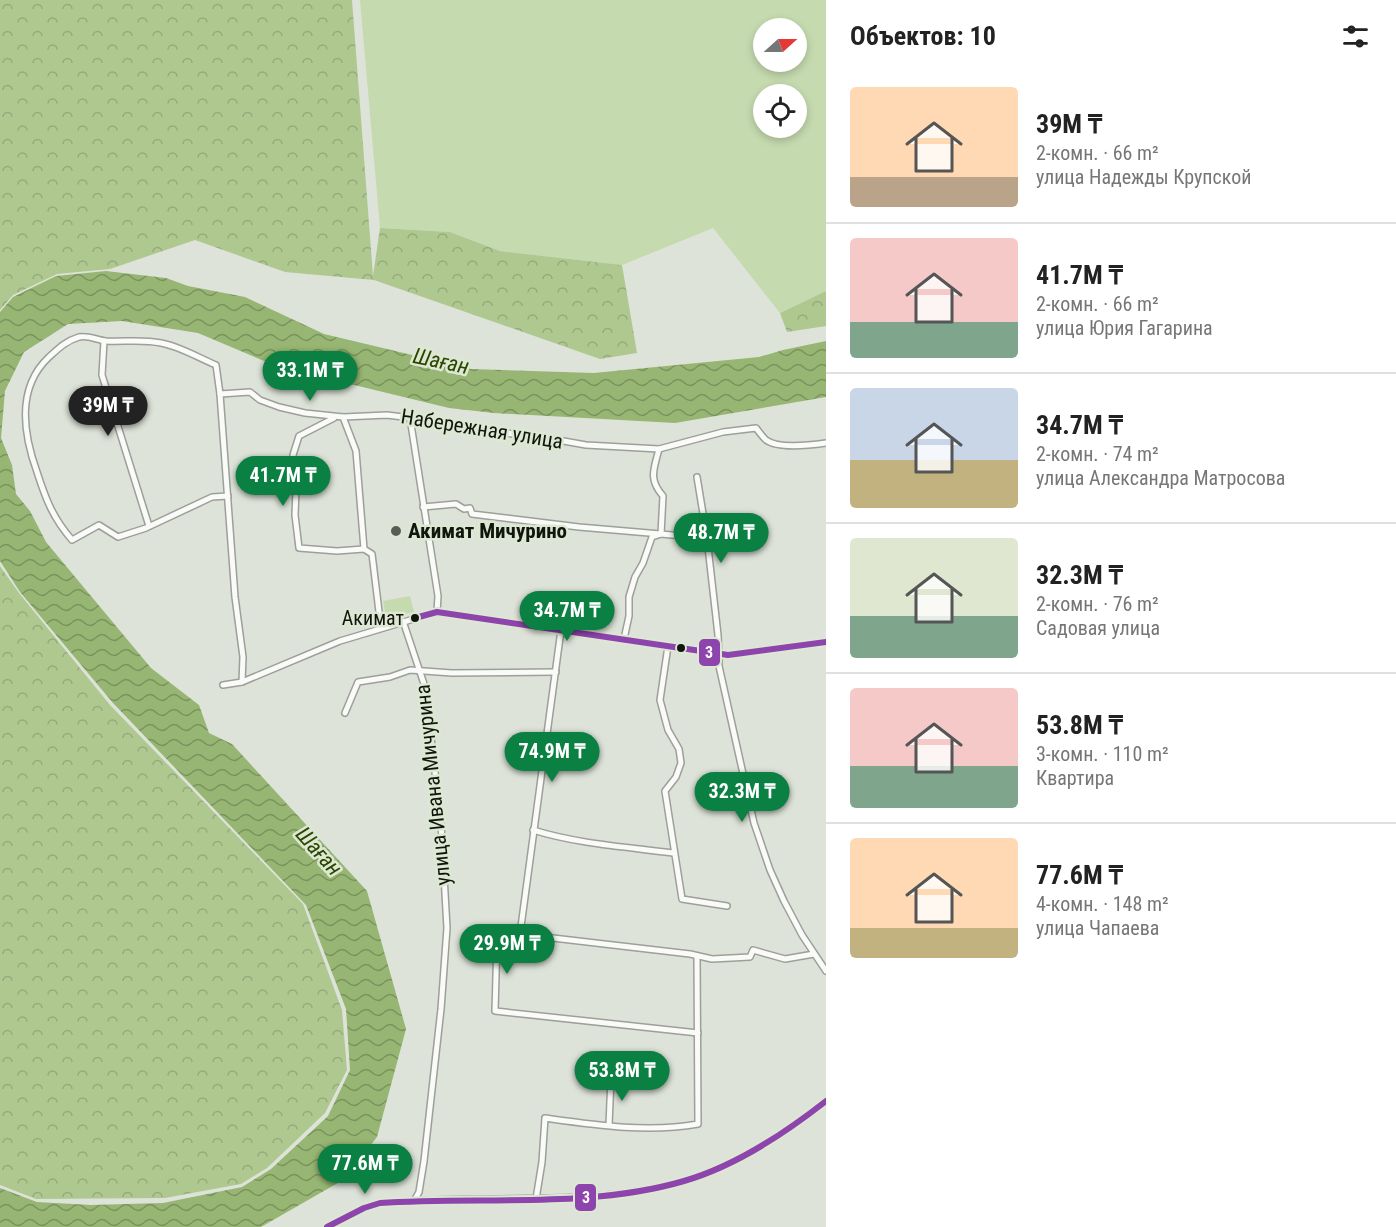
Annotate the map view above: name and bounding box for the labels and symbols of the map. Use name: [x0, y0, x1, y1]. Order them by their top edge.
north arrow: [753, 18, 807, 72]
water label: Шаған: [411, 343, 471, 379]
pin: 33.1M ₸: [255, 351, 365, 402]
pin: 39M ₸: [66, 386, 150, 437]
street label: Набережная улица: [399, 404, 565, 454]
pin: 41.7M ₸: [228, 456, 338, 507]
pin: 48.7M ₸: [666, 513, 776, 564]
place label: Акимат Мичурино: [408, 519, 567, 543]
marker: Акимат Мичурино: [389, 524, 403, 538]
pin: 34.7M ₸: [512, 591, 622, 642]
place label: Акимат: [342, 606, 404, 630]
marker: Акимат: [409, 612, 421, 624]
line badge: 3: [698, 638, 721, 667]
unlabelled marker: [675, 642, 687, 654]
text: 3: [705, 643, 713, 662]
street label: улица Ивана Мичурина: [411, 683, 455, 887]
pin: 74.9M ₸: [497, 732, 607, 783]
pin: 32.3M ₸: [687, 772, 797, 823]
water label: Шаған: [291, 822, 347, 881]
pin: 29.9M ₸: [452, 924, 562, 975]
pin: 53.8M ₸: [567, 1051, 677, 1102]
pin: 77.6M ₸: [310, 1144, 420, 1195]
line badge: 3: [574, 1183, 597, 1212]
text: 3: [582, 1188, 590, 1207]

